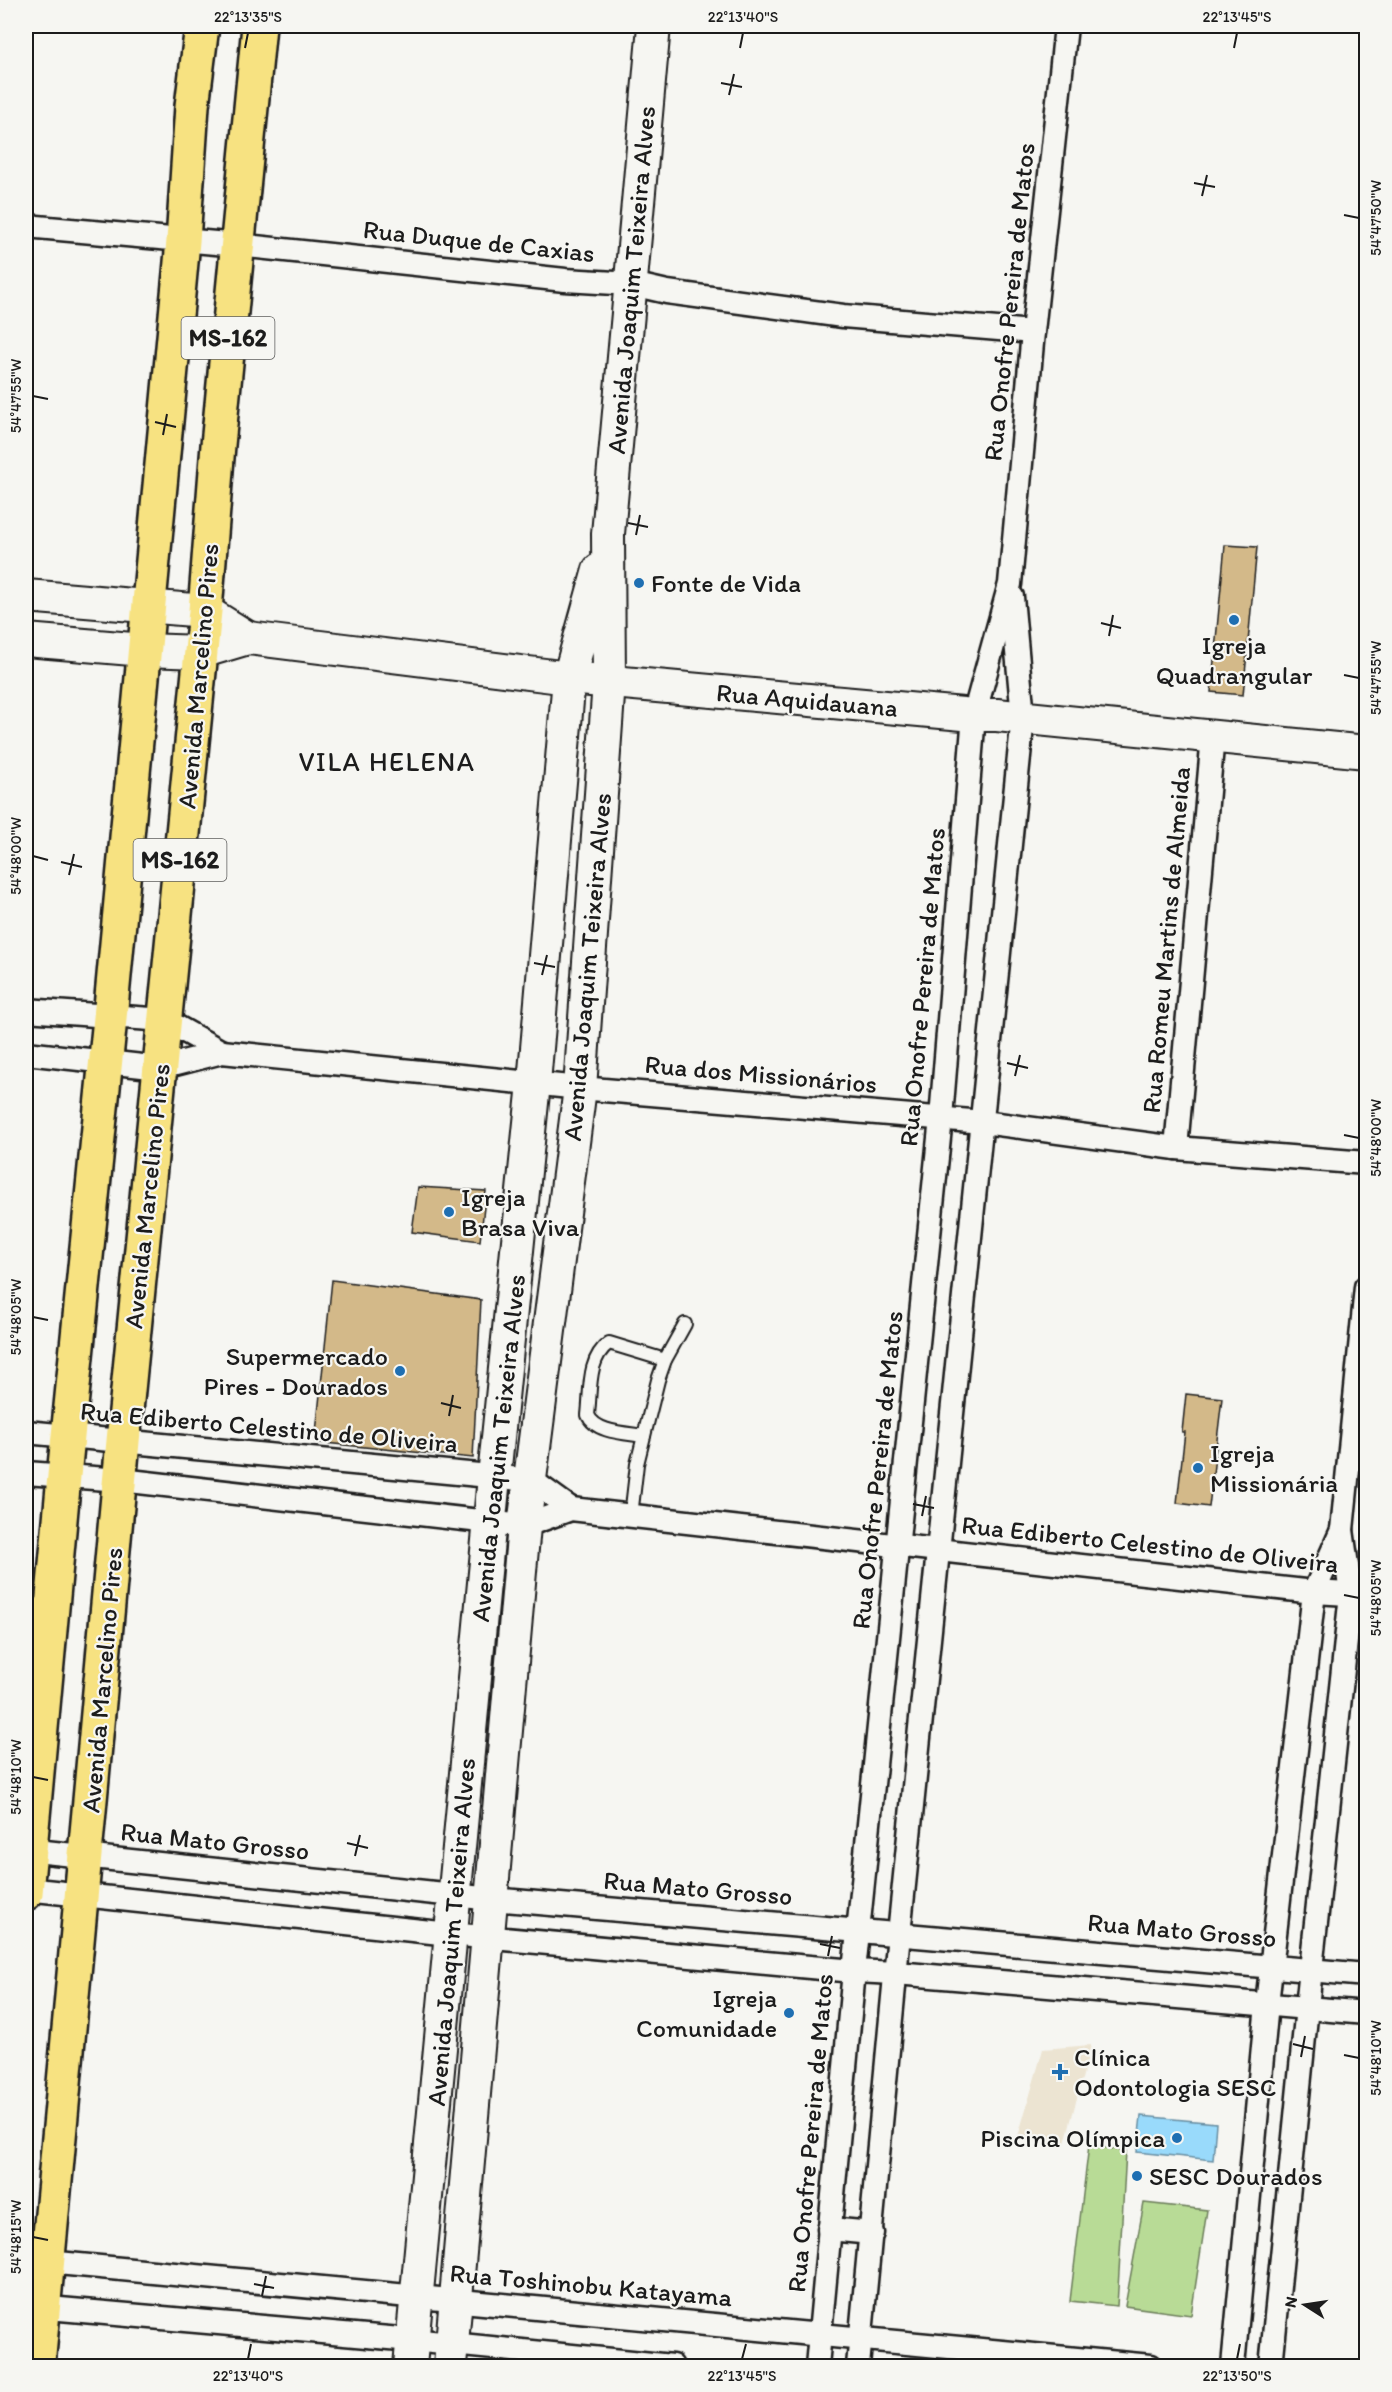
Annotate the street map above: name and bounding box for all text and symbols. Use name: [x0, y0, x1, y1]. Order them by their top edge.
text: 22°13'35"S: [214, 8, 282, 26]
text: 22°13'40"S: [708, 8, 778, 26]
text: 22°13'45"S: [1203, 8, 1271, 26]
street label: Avenida Joaquim Teixeira Alves: [600, 105, 662, 455]
street label: Rua Onofre Pereira de Matos: [976, 141, 1042, 463]
text: 54°47'50"W: [1367, 180, 1385, 256]
street label: Rua Duque de Caxias: [362, 213, 596, 269]
road number: MS-162: [182, 317, 274, 359]
text: 54°47'55"W: [7, 359, 25, 433]
street label: Avenida Marcelino Pires: [170, 542, 226, 810]
place label: Fonte de Vida: [651, 567, 801, 599]
marker: Fonte de Vida: [632, 576, 646, 590]
marker: Igreja Quadrangular: [1227, 613, 1241, 627]
place label: Igreja Quadrangular: [1156, 629, 1313, 691]
text: 54°47'55"W: [1367, 641, 1385, 715]
street label: Rua Aquidauana: [715, 676, 899, 724]
district label: VILA HELENA: [298, 745, 476, 778]
street label: Rua Romeu Martins de Almeida: [1135, 765, 1197, 1115]
street label: Avenida Joaquim Teixeira Alves: [556, 792, 618, 1142]
text: 54°48'00"W: [7, 817, 25, 895]
street label: Rua Onofre Pereira de Matos: [892, 826, 952, 1148]
road number: MS-162: [134, 839, 226, 881]
street label: Rua dos Missionários: [644, 1048, 878, 1100]
street label: Avenida Marcelino Pires: [117, 1062, 177, 1330]
text: 54°48'00"W: [1367, 1099, 1385, 1177]
place label: Igreja Brasa Viva: [461, 1181, 580, 1243]
marker: Igreja Brasa Viva: [442, 1205, 456, 1219]
street label: Avenida Joaquim Teixeira Alves: [464, 1273, 532, 1623]
text: 54°48'05"W: [7, 1278, 25, 1355]
street label: Rua Onofre Pereira de Matos: [844, 1309, 910, 1631]
place label: Supermercado Pires - Dourados: [203, 1340, 388, 1402]
marker: Supermercado Pires - Dourados: [393, 1364, 407, 1378]
street label: Rua Ediberto Celestino de Oliveira: [79, 1395, 459, 1459]
place label: Igreja Missionária: [1210, 1437, 1338, 1499]
marker: Igreja Missionária: [1191, 1461, 1205, 1475]
street label: Rua Ediberto Celestino de Oliveira: [960, 1508, 1340, 1580]
street label: Avenida Marcelino Pires: [74, 1546, 130, 1814]
text: 54°48'05"W: [1367, 1559, 1385, 1636]
text: 54°48'10"W: [7, 1739, 25, 1815]
street label: Avenida Joaquim Teixeira Alves: [420, 1757, 482, 2107]
street label: Rua Mato Grosso: [119, 1815, 311, 1867]
street label: Rua Mato Grosso: [602, 1864, 794, 1912]
street label: Rua Mato Grosso: [1086, 1906, 1278, 1954]
street label: Rua Onofre Pereira de Matos: [780, 1972, 840, 2294]
place label: Igreja Comunidade: [636, 1982, 777, 2044]
marker: Igreja Comunidade: [782, 2006, 796, 2020]
text: 54°48'10"W: [1367, 2020, 1385, 2096]
place label: Clínica Odontologia SESC: [1074, 2041, 1277, 2103]
marker: Clínica Odontologia SESC: [1051, 2063, 1069, 2081]
place label: Piscina Olímpica: [980, 2122, 1165, 2154]
marker: Piscina Olímpica: [1170, 2131, 1184, 2145]
place label: SESC Dourados: [1149, 2160, 1323, 2192]
marker: SESC Dourados: [1130, 2169, 1144, 2183]
text: 54°48'15"W: [7, 2200, 25, 2274]
street label: Rua Toshinobu Katayama: [448, 2257, 734, 2313]
north arrow: [1275, 2275, 1335, 2335]
text: N: [1280, 2295, 1301, 2309]
text: 22°13'40"S: [213, 2367, 283, 2385]
text: 22°13'45"S: [708, 2367, 776, 2385]
text: 22°13'50"S: [1202, 2367, 1272, 2385]

